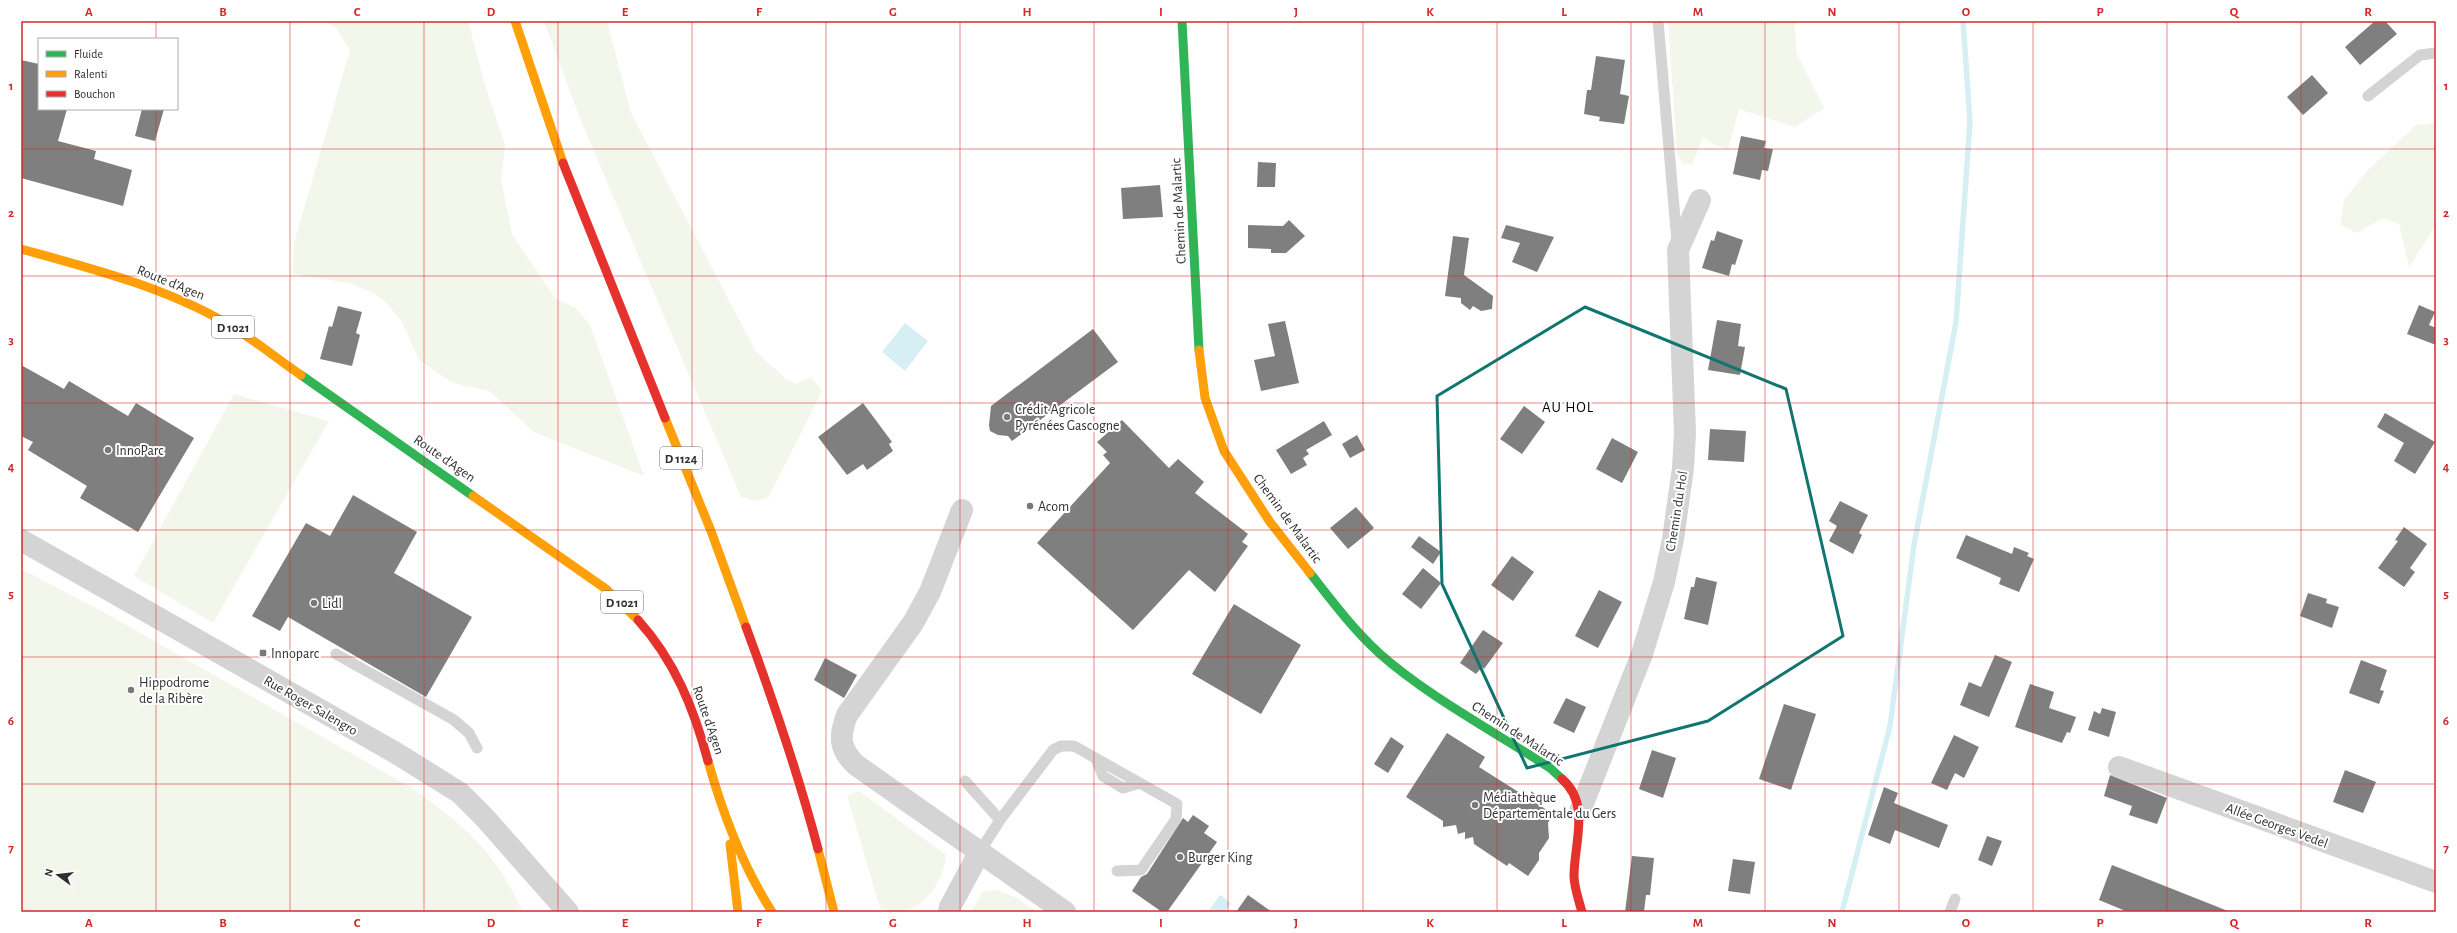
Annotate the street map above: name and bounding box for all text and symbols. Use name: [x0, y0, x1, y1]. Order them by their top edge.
text: A: [85, 6, 93, 19]
text: B: [219, 6, 227, 19]
text: C: [354, 6, 361, 19]
text: D: [487, 6, 496, 19]
text: E: [622, 6, 629, 19]
text: F: [756, 6, 763, 19]
text: G: [889, 6, 897, 19]
text: H: [1022, 6, 1032, 19]
text: I: [1159, 6, 1163, 19]
text: J: [1294, 6, 1298, 19]
text: K: [1426, 6, 1434, 19]
text: L: [1561, 6, 1567, 19]
text: M: [1693, 6, 1703, 19]
text: N: [1827, 6, 1837, 19]
text: O: [1962, 6, 1971, 19]
text: P: [2096, 6, 2104, 19]
text: Q: [2230, 6, 2240, 19]
text: R: [2364, 6, 2372, 19]
legend: [38, 38, 178, 110]
text: Fluide: [74, 48, 103, 60]
text: Ralenti: [74, 68, 107, 80]
text: 1: [9, 80, 13, 93]
text: 1: [2444, 80, 2448, 93]
text: Bouchon: [74, 88, 115, 100]
street label: Chemin de Malartic: [1169, 157, 1189, 264]
text: 2: [8, 207, 14, 220]
text: 2: [2443, 207, 2449, 220]
street label: Route d'Agen: [135, 263, 206, 303]
road number: D 1021: [212, 316, 254, 338]
text: 3: [8, 334, 14, 347]
text: 3: [2443, 334, 2449, 347]
district label: AU HOL: [1542, 400, 1594, 415]
place label: Crédit Agricole Pyrénées Gascogne: [1015, 403, 1120, 433]
marker: Crédit Agricole Pyrénées Gascogne: [1002, 412, 1012, 422]
street label: Route d'Agen: [411, 433, 478, 485]
place label: InnoParc: [116, 444, 164, 458]
marker: InnoParc: [103, 445, 113, 455]
road number: D 1124: [660, 447, 702, 469]
text: 4: [8, 461, 15, 474]
text: 4: [2443, 461, 2450, 474]
street label: Chemin du Hol: [1664, 470, 1690, 552]
street label: Chemin de Malartic: [1250, 472, 1324, 566]
place label: Acom: [1038, 500, 1069, 514]
marker: Acom: [1025, 501, 1035, 511]
text: 5: [8, 588, 14, 601]
text: 5: [2443, 588, 2449, 601]
road number: D 1021: [601, 591, 643, 613]
place label: Lidl: [322, 597, 342, 611]
marker: Lidl: [309, 598, 319, 608]
place label: Innoparc: [271, 647, 320, 661]
marker: Innoparc: [258, 648, 268, 658]
street label: Rue Roger Salengro: [261, 673, 360, 738]
place label: Hippodrome de la Ribère: [139, 676, 209, 706]
street label: Route d'Agen: [690, 684, 726, 756]
marker: Hippodrome de la Ribère: [126, 685, 136, 695]
street label: Chemin de Malartic: [1469, 699, 1566, 769]
text: 6: [8, 715, 14, 728]
text: 6: [2443, 715, 2449, 728]
place label: Médiathèque Départementale du Gers: [1483, 791, 1616, 821]
marker: Médiathèque Départementale du Gers: [1470, 800, 1480, 810]
street label: Allée Georges Vedel: [2224, 801, 2330, 851]
text: 7: [8, 842, 14, 855]
text: 7: [2443, 842, 2449, 855]
place label: Burger King: [1188, 851, 1252, 865]
marker: Burger King: [1175, 852, 1185, 862]
north arrow: [38, 855, 78, 895]
text: N: [43, 867, 55, 878]
text: A: [85, 917, 93, 930]
text: B: [219, 917, 227, 930]
text: C: [354, 917, 361, 930]
text: D: [487, 917, 496, 930]
text: E: [622, 917, 629, 930]
text: F: [756, 917, 763, 930]
text: G: [889, 917, 897, 930]
text: H: [1022, 917, 1032, 930]
text: I: [1159, 917, 1163, 930]
text: J: [1294, 917, 1298, 930]
text: K: [1426, 917, 1434, 930]
text: L: [1561, 917, 1567, 930]
text: M: [1693, 917, 1703, 930]
text: N: [1827, 917, 1837, 930]
text: O: [1962, 917, 1971, 930]
text: P: [2096, 917, 2104, 930]
text: Q: [2230, 917, 2240, 930]
text: R: [2364, 917, 2372, 930]

